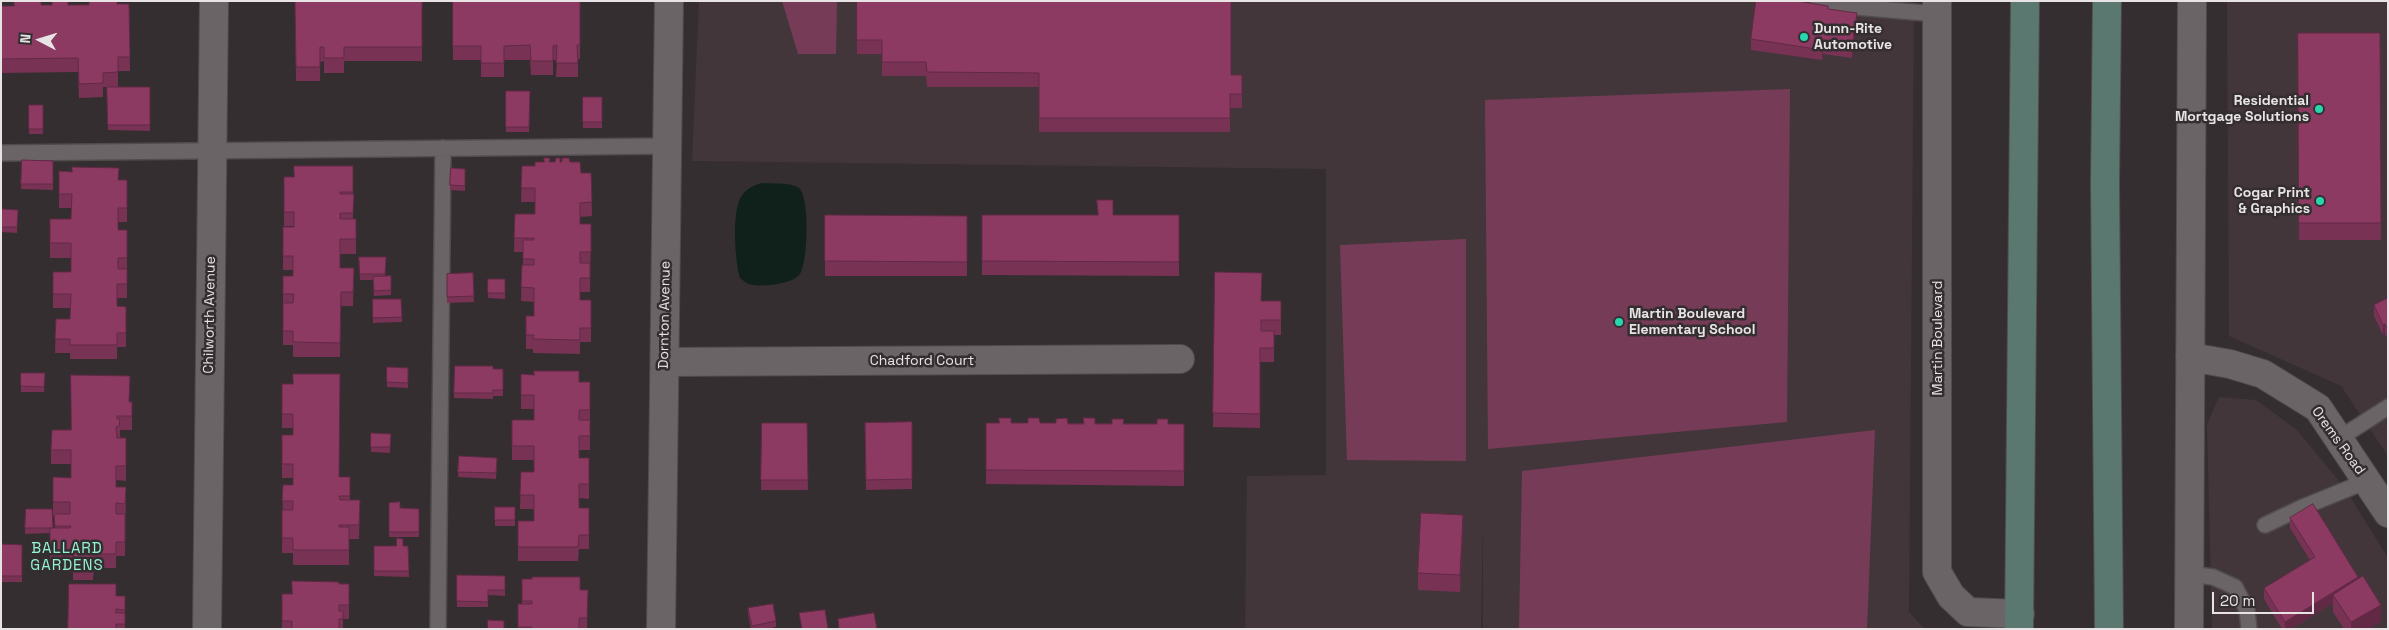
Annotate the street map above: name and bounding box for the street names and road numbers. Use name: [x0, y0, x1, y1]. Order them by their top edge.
street label: Chilworth Avenue: [201, 256, 219, 374]
street label: Dornton Avenue: [656, 261, 674, 369]
street label: Martin Boulevard: [1930, 281, 1946, 395]
street label: Chadford Court: [870, 353, 974, 369]
street label: Orems Road: [2308, 404, 2368, 478]

